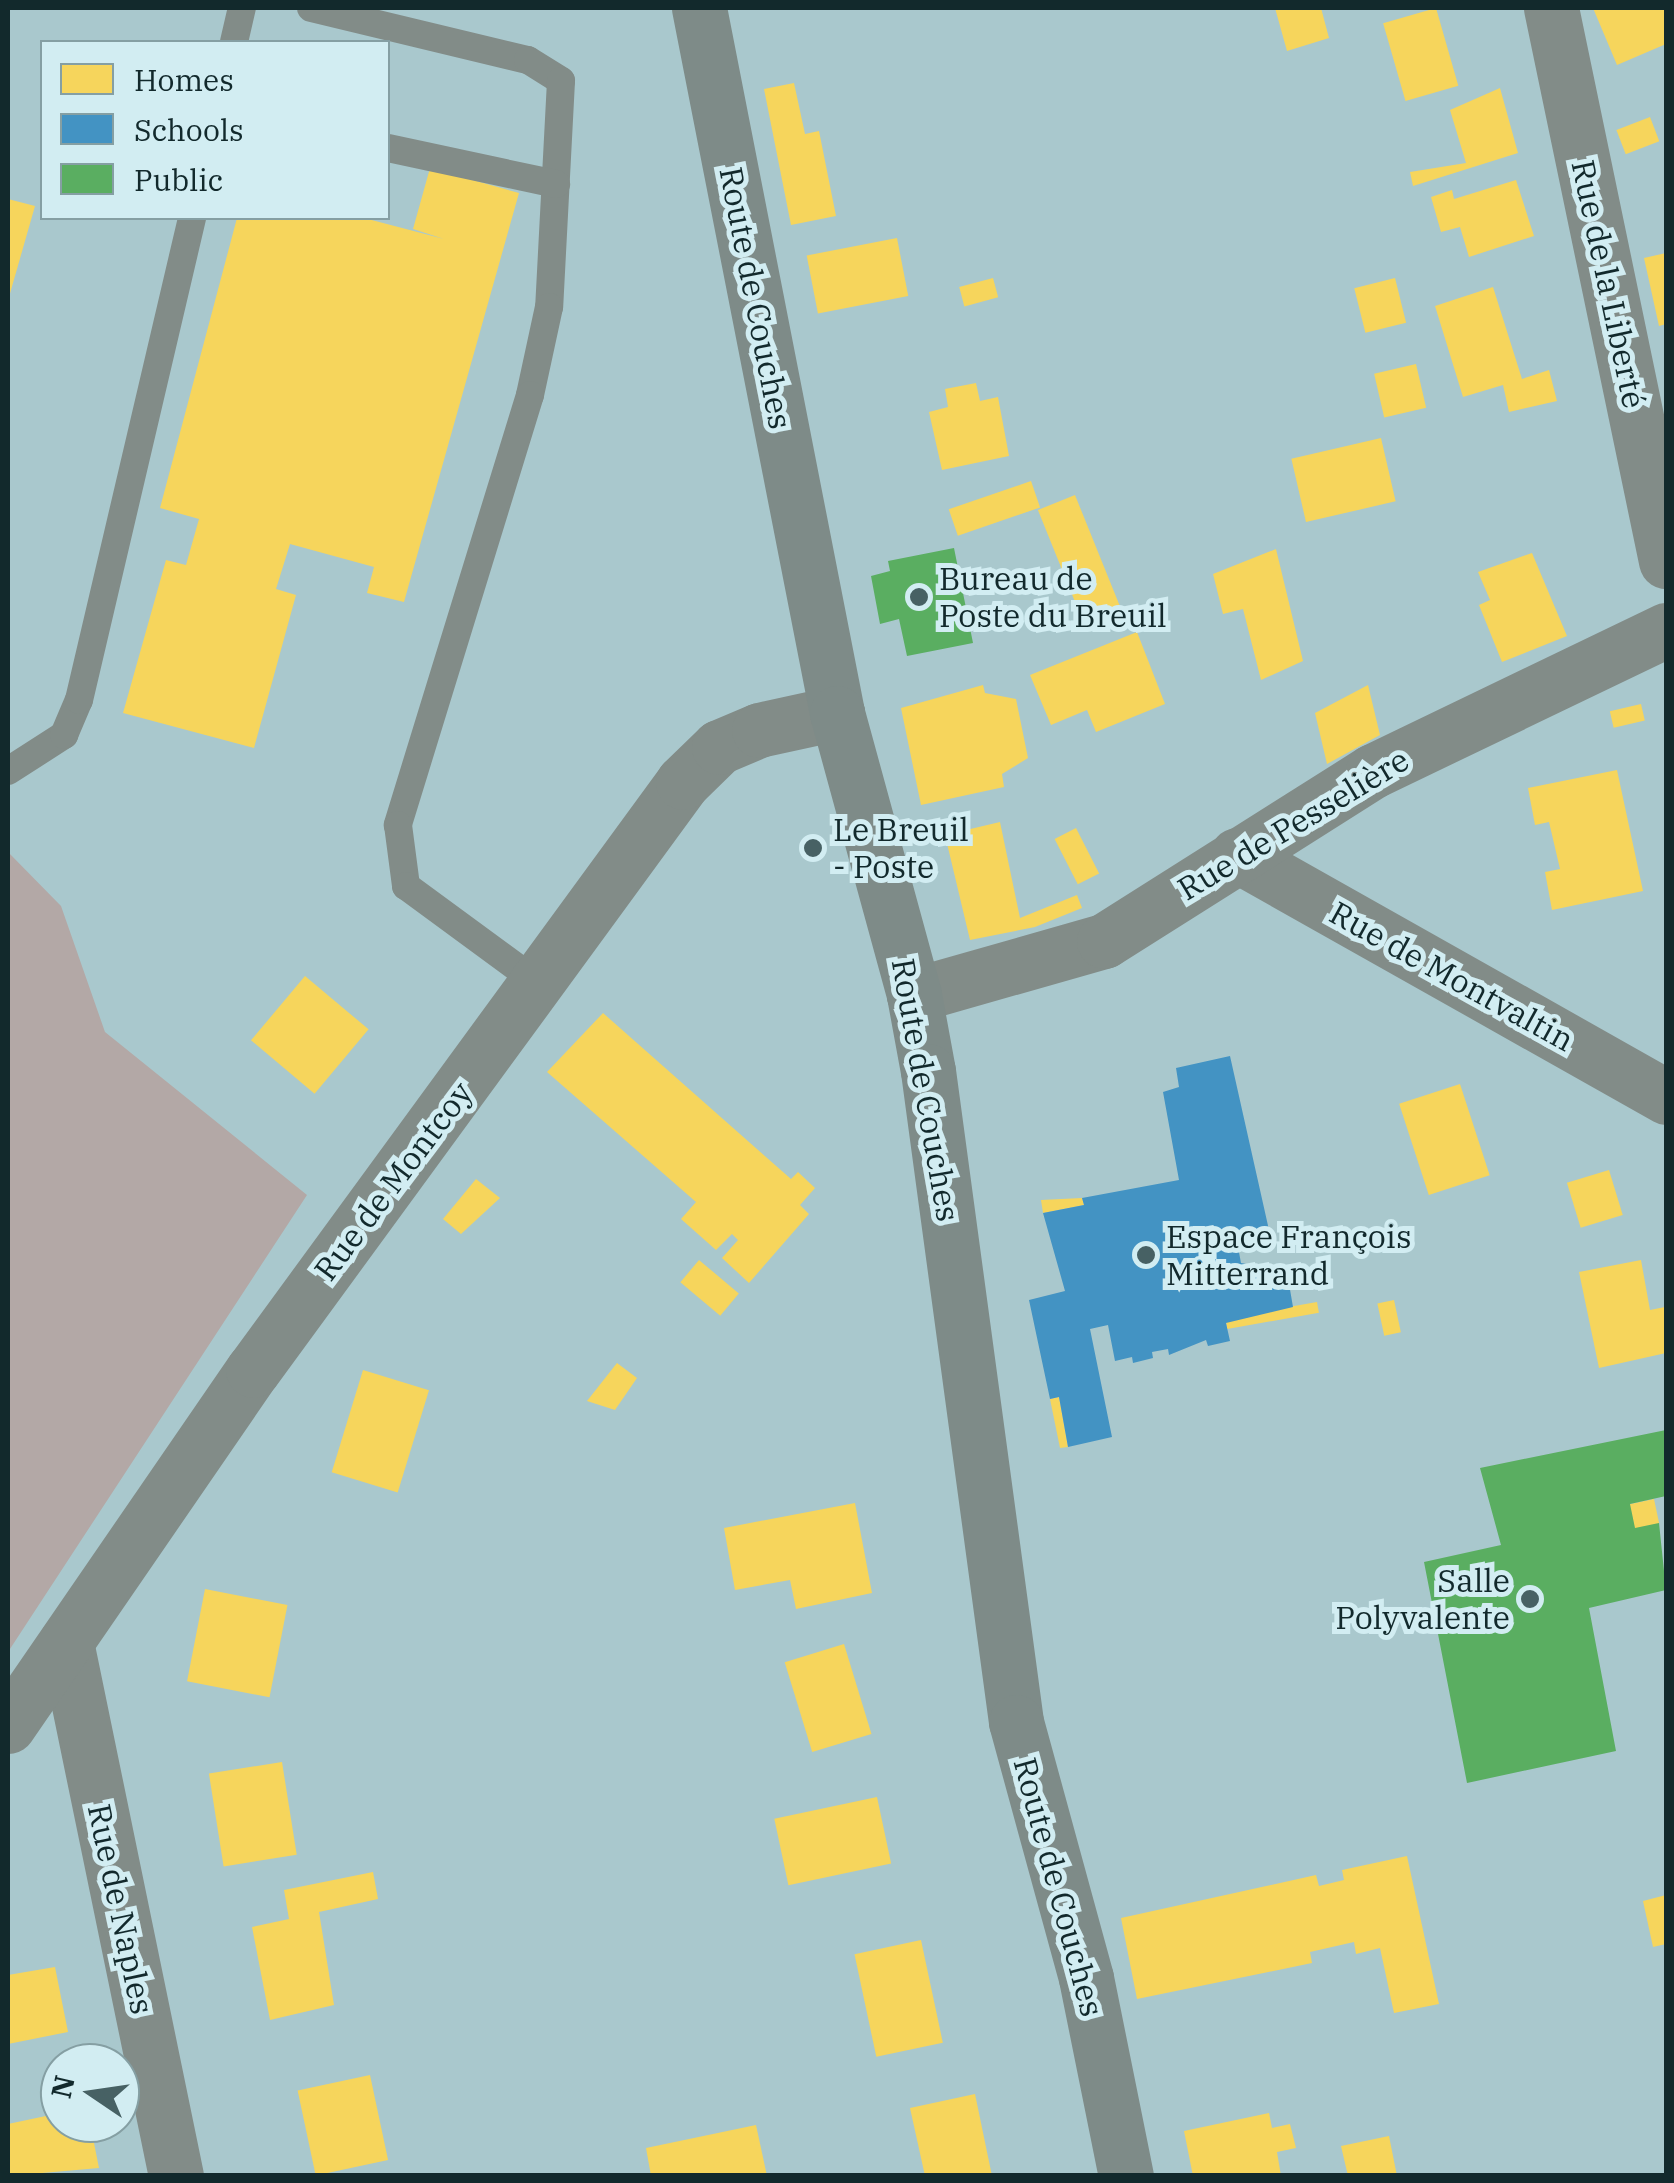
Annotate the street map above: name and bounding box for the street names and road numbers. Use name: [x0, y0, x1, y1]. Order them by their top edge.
street label: Rue de la Liberté: [1564, 156, 1654, 412]
street label: Route de Couches: [712, 164, 800, 432]
street label: Rue de Pesselière: [1171, 740, 1415, 908]
street label: Rue de Montvaltin: [1323, 893, 1581, 1059]
street label: Route de Couches: [884, 956, 968, 1224]
street label: Rue de Montcoy: [306, 1074, 480, 1288]
street label: Route de Couches: [1006, 1753, 1112, 2021]
street label: Rue de Naples: [80, 1800, 162, 2018]

